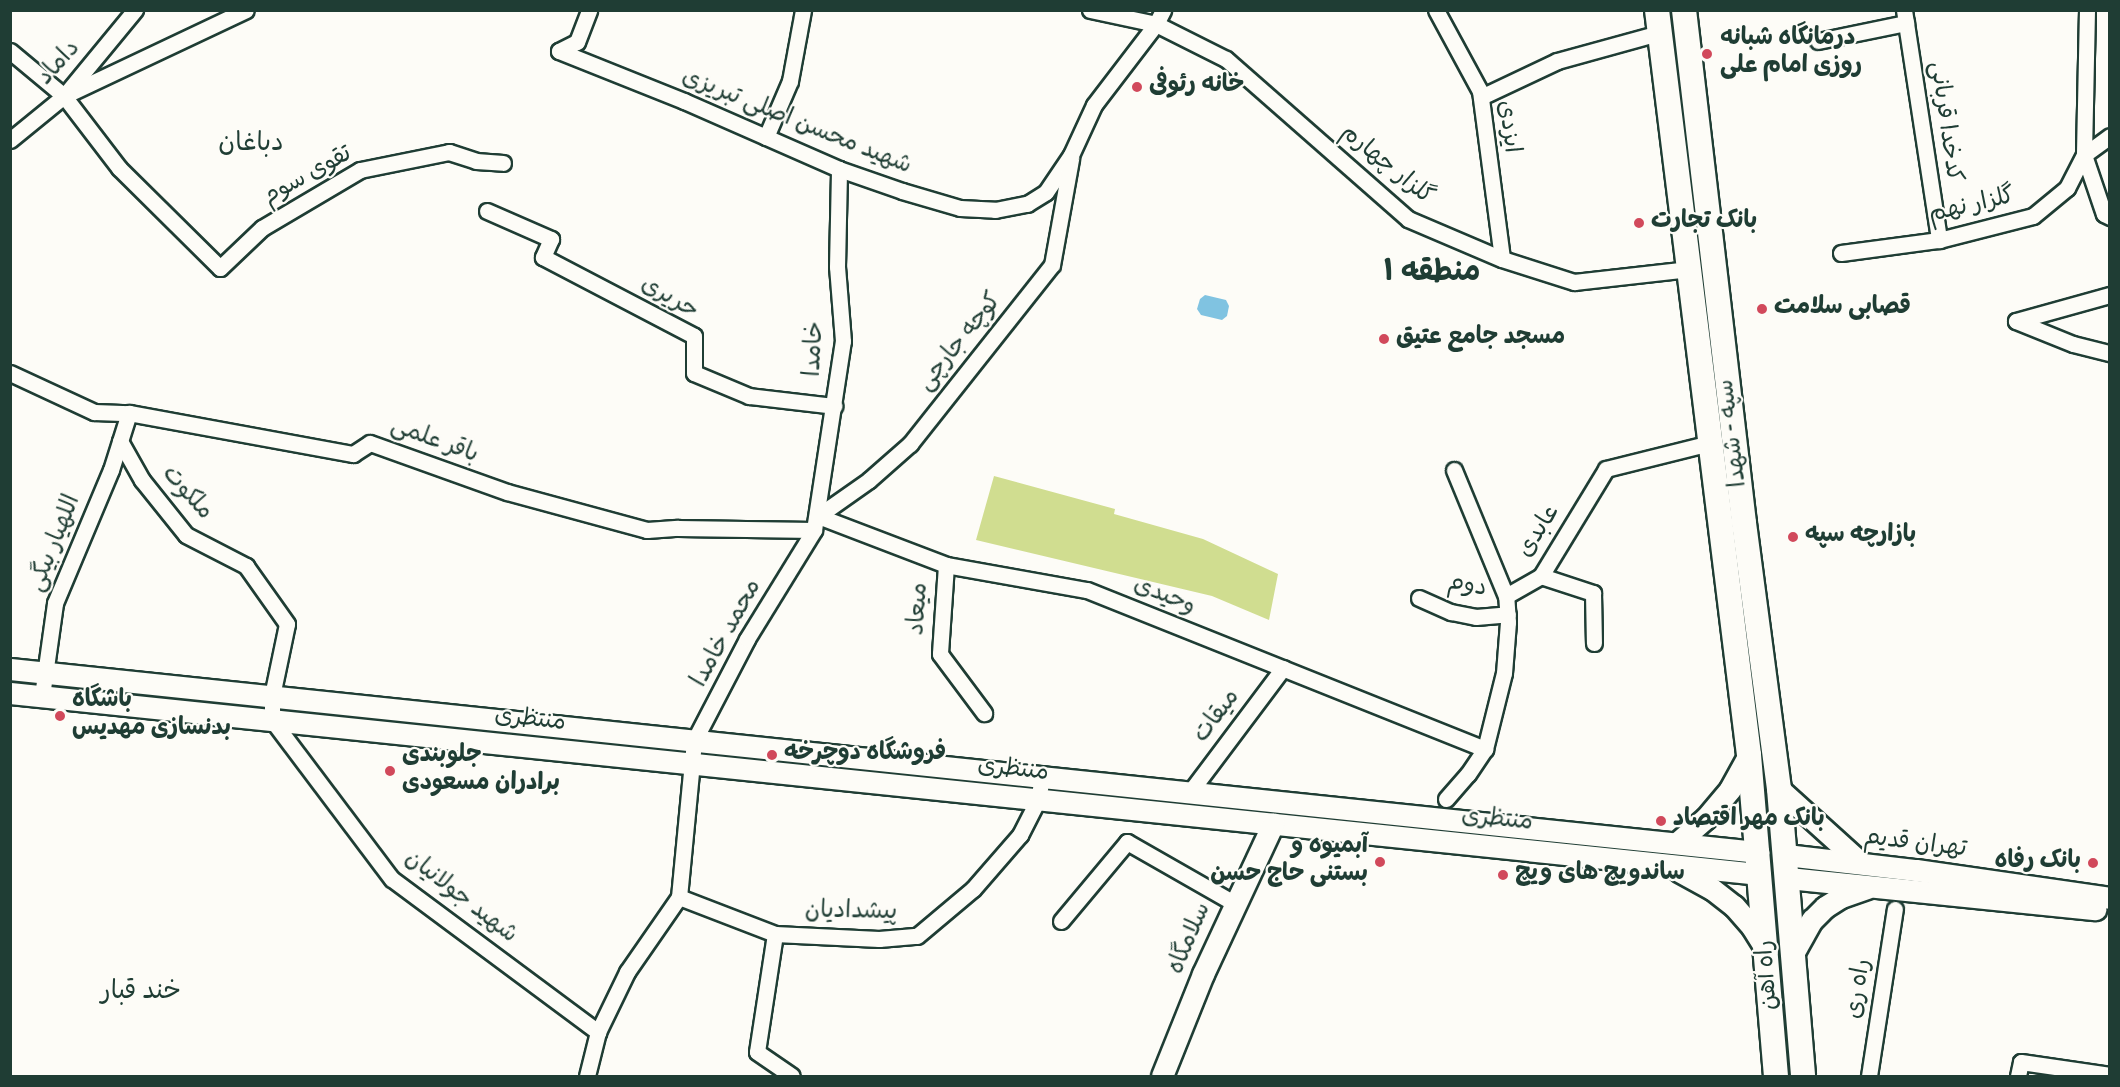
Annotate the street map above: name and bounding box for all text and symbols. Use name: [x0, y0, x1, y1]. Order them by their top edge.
place label: درمانگاه شبانه روزی امام علی: [1720, 26, 1862, 82]
street label: داماد: [32, 36, 88, 92]
marker: درمانگاه شبانه روزی امام علی: [1698, 45, 1716, 63]
street label: کدخدا قربانی: [1921, 60, 1967, 184]
street label: شهید محسن اصلی تبریزی: [677, 64, 915, 182]
place label: خانه رئوفی: [1149, 73, 1244, 101]
marker: خانه رئوفی: [1130, 80, 1144, 94]
street label: ایزدی: [1489, 99, 1525, 155]
street label: گلزار چهارم: [1334, 120, 1438, 212]
district label: دباغان: [218, 129, 284, 161]
street label: تقوی سوم: [258, 141, 358, 213]
street label: گلزار نهم: [1926, 183, 2018, 231]
place label: بانک تجارت: [1651, 209, 1757, 237]
marker: بانک تجارت: [1632, 216, 1646, 230]
district label: منطقه ۱: [1384, 257, 1480, 293]
street label: حریری: [635, 271, 703, 327]
street label: کوچه جارچی: [913, 288, 1009, 398]
place label: قصابی سلامت: [1774, 295, 1911, 323]
marker: قصابی سلامت: [1755, 302, 1769, 316]
street label: خامدا: [800, 321, 832, 377]
place label: مسجد جامع عتیق: [1396, 325, 1565, 353]
marker: مسجد جامع عتیق: [1377, 332, 1391, 346]
street label: سپه - شهدا: [1713, 378, 1755, 488]
street label: باقر علمی: [386, 413, 482, 471]
street label: ملکوت: [154, 461, 218, 527]
street label: اللهیار بیگی: [24, 491, 88, 597]
street label: عابدی: [1512, 500, 1568, 564]
place label: بازارچه سپه: [1805, 523, 1916, 551]
marker: بازارچه سپه: [1786, 530, 1800, 544]
street label: دوم: [1445, 569, 1489, 605]
street label: وحیدی: [1129, 572, 1199, 622]
street label: محمد خامدا: [687, 575, 769, 693]
street label: میعاد: [904, 582, 936, 636]
street label: میقات: [1189, 685, 1247, 749]
place label: باشگاه بدنسازی مهدیس: [72, 688, 231, 744]
street label: منتظری: [493, 703, 567, 739]
marker: باشگاه بدنسازی مهدیس: [53, 709, 67, 723]
place label: فروشگاه دوچرخه: [784, 741, 946, 769]
place label: جلوبندی برادران مسعودی: [402, 743, 560, 799]
marker: فروشگاه دوچرخه: [765, 748, 779, 762]
street label: منتظری: [976, 753, 1050, 789]
marker: جلوبندی برادران مسعودی: [383, 764, 397, 778]
street label: منتظری: [1460, 803, 1534, 839]
place label: بانک مهر اقتصاد: [1673, 807, 1825, 835]
marker: بانک مهر اقتصاد: [1654, 814, 1668, 828]
street label: تهران قدیم: [1862, 824, 1968, 866]
place label: آبمیوه و بستنی حاج حسن: [1210, 834, 1368, 890]
street label: شهید جولانیان: [398, 845, 522, 951]
place label: بانک رفاه: [1995, 849, 2081, 877]
marker: آبمیوه و بستنی حاج حسن: [1373, 855, 1387, 869]
marker: بانک رفاه: [2086, 856, 2100, 870]
place label: ساندویچ های ویچ: [1515, 861, 1685, 889]
marker: ساندویچ های ویچ: [1496, 868, 1510, 882]
street label: پیشدادیان: [804, 898, 898, 928]
street label: سلامگاه: [1163, 899, 1219, 979]
street label: راه آهن: [1752, 939, 1786, 1011]
street label: راه ری: [1841, 957, 1879, 1021]
district label: خند قبار: [101, 977, 181, 1009]

